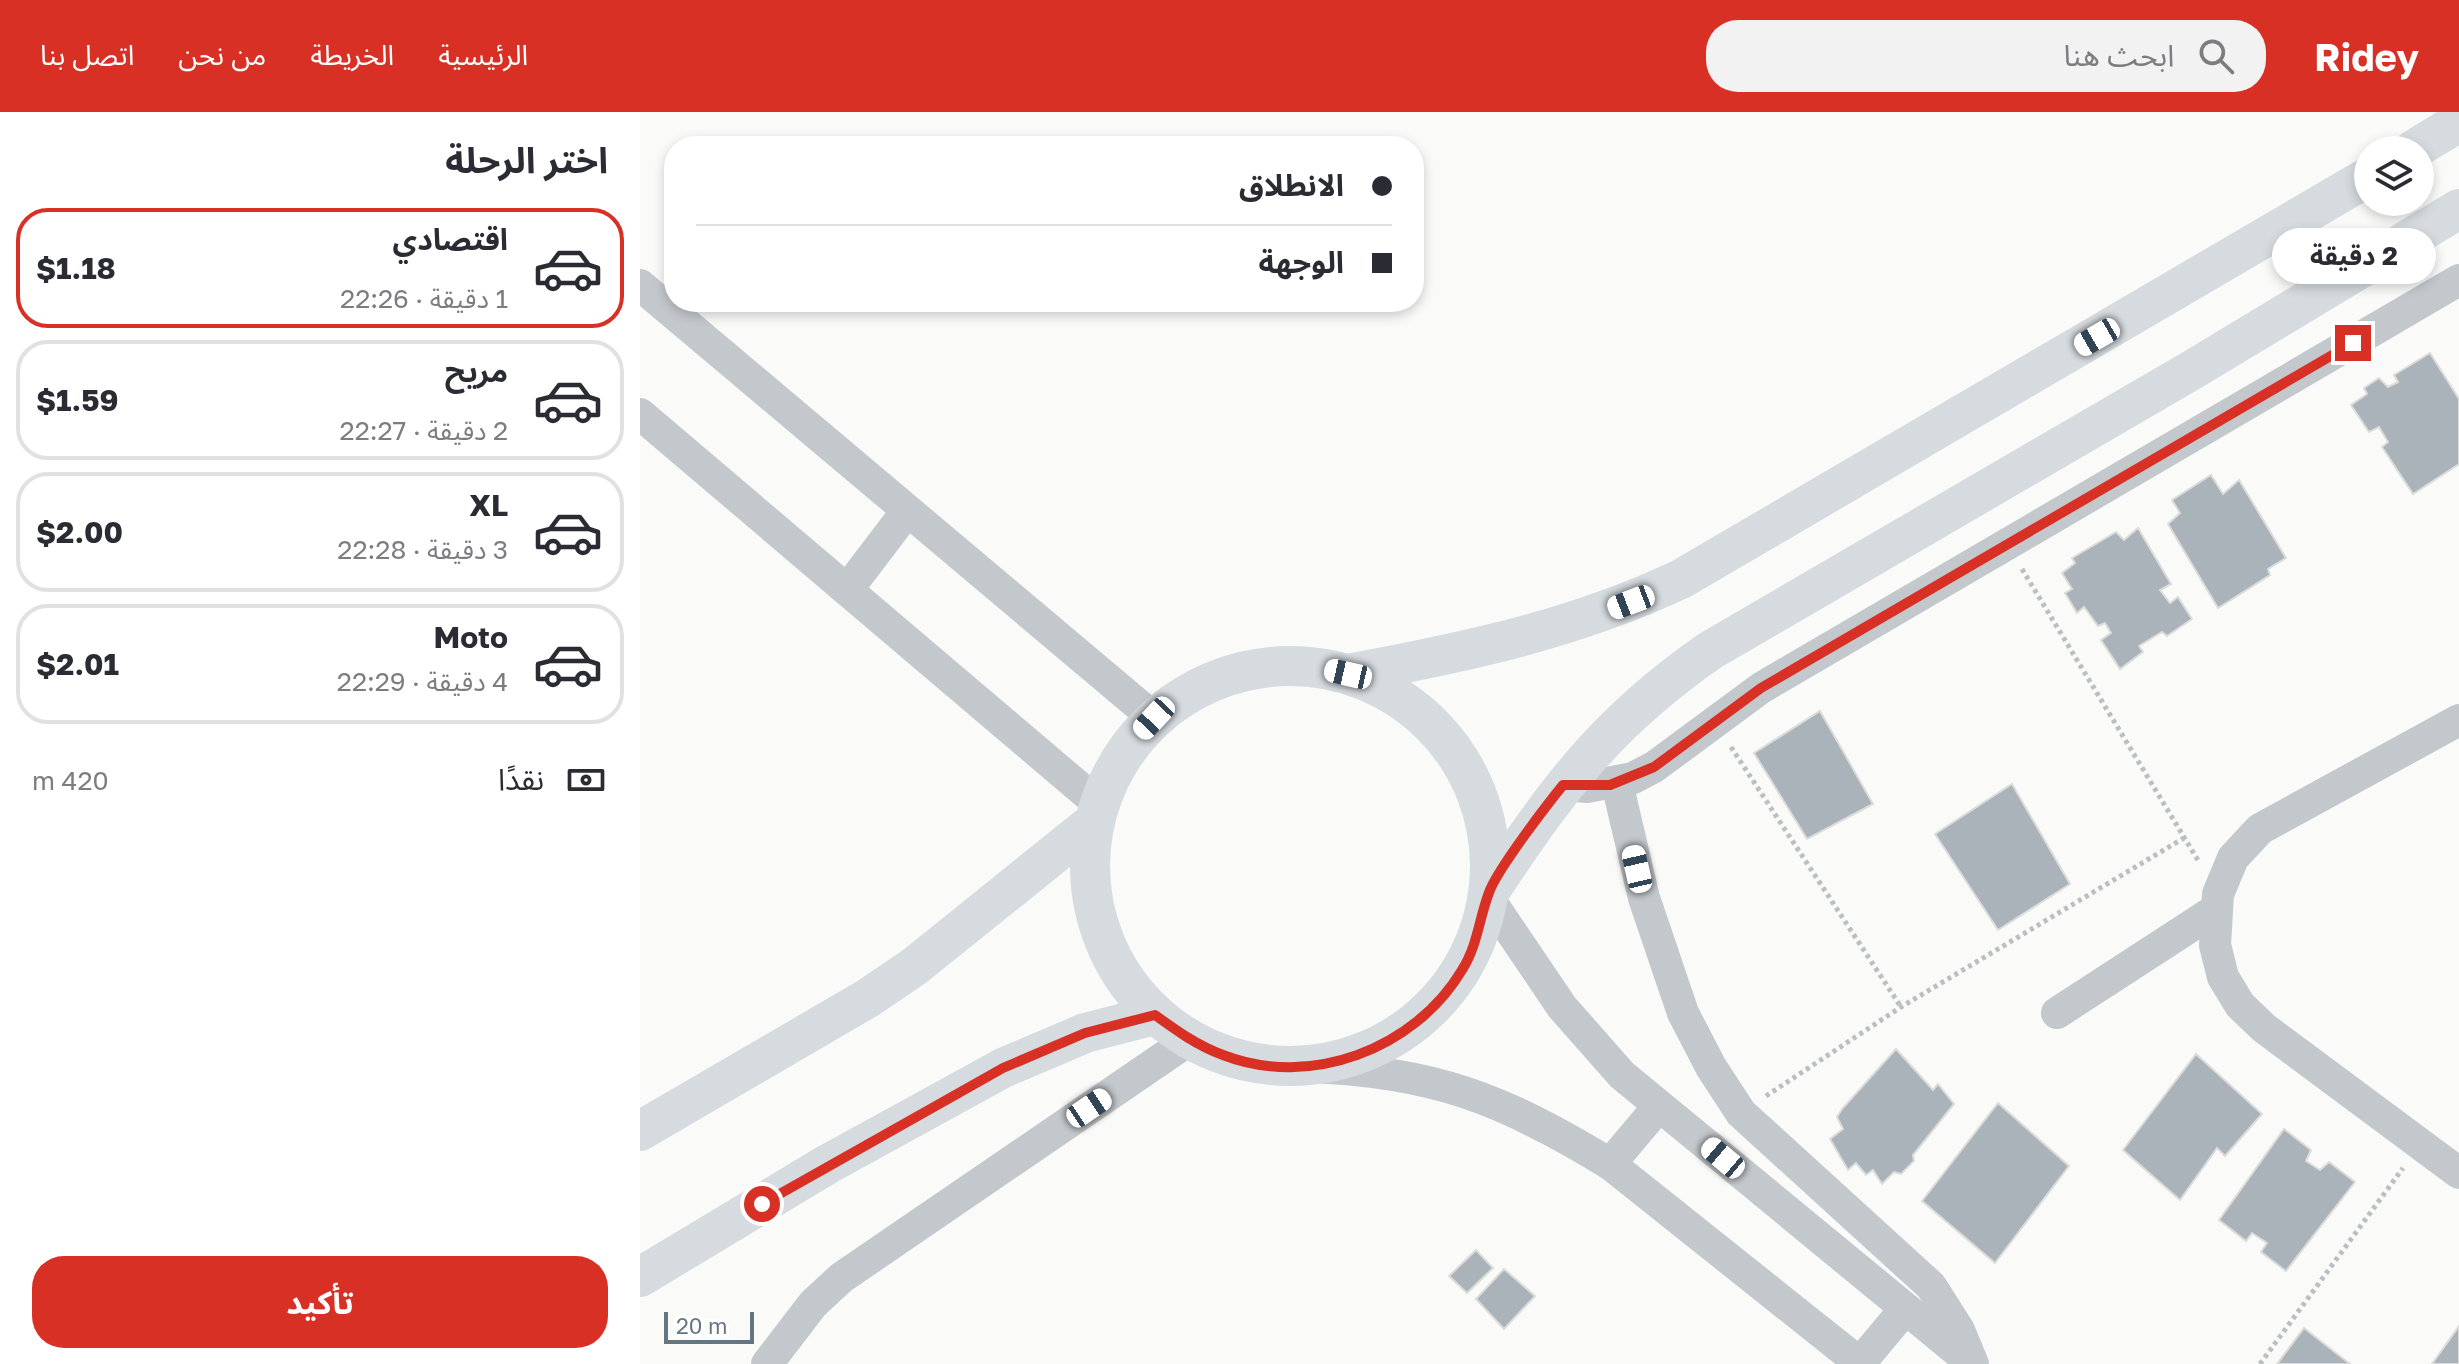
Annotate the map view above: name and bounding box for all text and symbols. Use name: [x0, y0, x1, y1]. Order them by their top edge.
search box: [1706, 20, 2266, 92]
icon: search: [2194, 34, 2238, 78]
text: Ridey: [2314, 34, 2419, 79]
text: ابحث هنا: [2063, 37, 2174, 73]
text: اتصل بنا: [40, 38, 134, 71]
text: من نحن: [178, 38, 266, 71]
text: الخريطة: [310, 38, 394, 71]
text: الرئيسية: [438, 38, 528, 71]
map controls: [2354, 136, 2434, 216]
button: layers: [2354, 136, 2434, 216]
text: اختر الرحلة: [445, 138, 608, 181]
text: الانطلاق: [1239, 167, 1344, 203]
text: اقتصادي: [393, 221, 508, 257]
callout: 2 دقيقة: [2271, 227, 2435, 283]
icon: car: [532, 232, 604, 304]
text: 2 دقيقة: [2310, 240, 2398, 271]
text: الوجهة: [1259, 244, 1344, 280]
text: $1.18: [36, 250, 116, 286]
text: 1 دقيقة · 22:26: [340, 283, 508, 314]
car: [2070, 315, 2124, 359]
route end: [2335, 325, 2371, 361]
text: مريح: [445, 353, 508, 389]
icon: car: [532, 364, 604, 436]
text: $1.59: [36, 382, 119, 418]
text: 2 دقيقة · 22:27: [340, 415, 508, 446]
text: XL: [469, 487, 508, 523]
icon: car: [532, 496, 604, 568]
text: $2.00: [36, 514, 123, 550]
text: 3 دقيقة · 22:28: [337, 534, 508, 565]
car: [1604, 582, 1658, 622]
text: Moto: [433, 619, 508, 655]
icon: car: [532, 628, 604, 700]
text: $2.01: [36, 646, 119, 682]
car: [1322, 657, 1374, 691]
text: 4 دقيقة · 22:29: [337, 666, 508, 697]
car: [1129, 692, 1179, 744]
icon: cash: [564, 758, 608, 802]
text: نقدًا: [498, 761, 544, 797]
text: 420 m: [32, 765, 109, 796]
car: [1620, 843, 1654, 895]
car: [1062, 1085, 1116, 1131]
car: [1697, 1133, 1749, 1183]
route start: [744, 1186, 780, 1222]
button: تأكيد: [32, 1256, 608, 1348]
scale bar: [664, 1308, 754, 1344]
text: 20 m: [676, 1312, 727, 1339]

